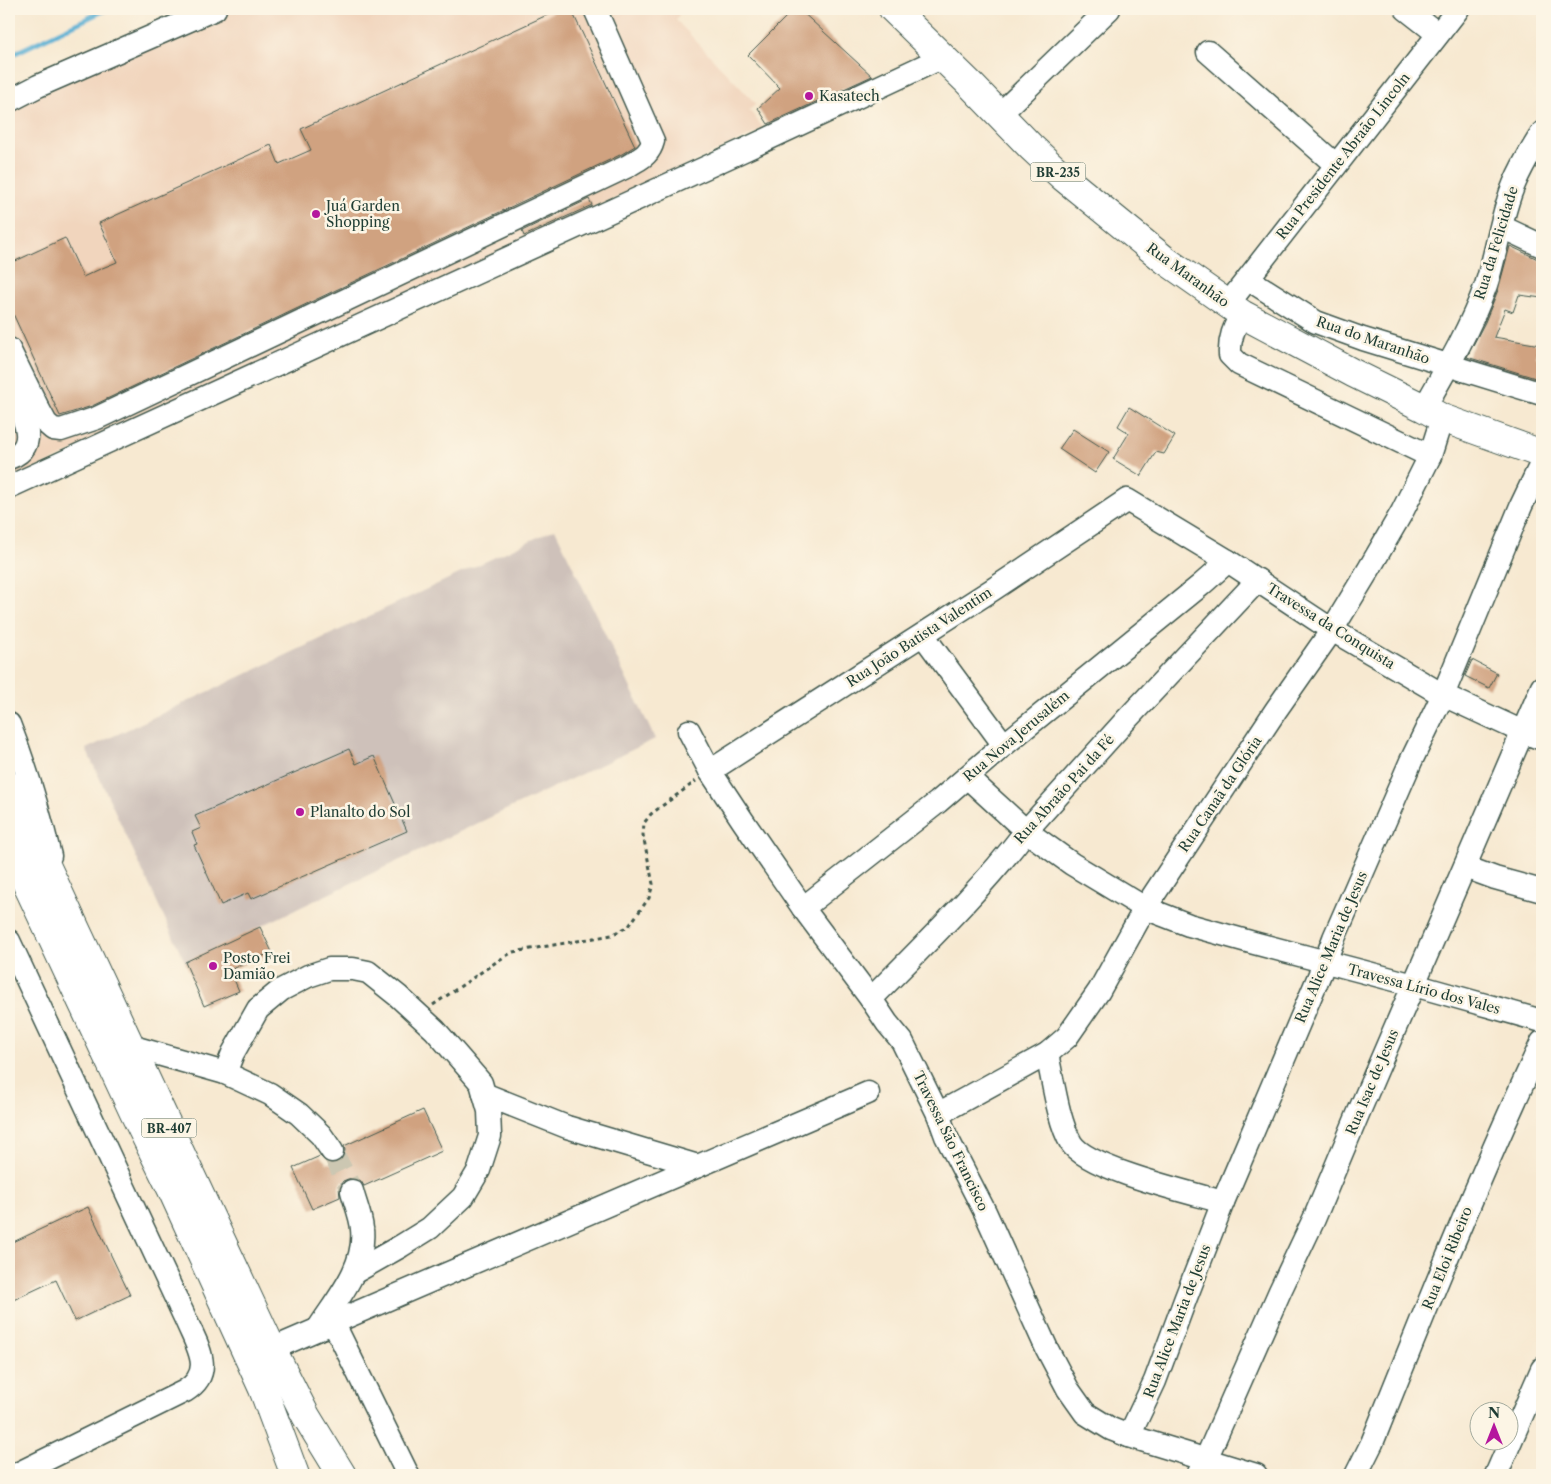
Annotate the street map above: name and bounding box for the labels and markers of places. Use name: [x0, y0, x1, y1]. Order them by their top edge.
place label: Kasatech: [819, 87, 880, 105]
marker: Kasatech: [803, 90, 815, 102]
place label: Juá Garden Shopping: [324, 197, 400, 231]
marker: Juá Garden Shopping: [310, 208, 322, 220]
place label: Planalto do Sol: [310, 803, 410, 821]
marker: Planalto do Sol: [294, 806, 306, 818]
place label: Posto Frei Damião: [223, 949, 291, 983]
marker: Posto Frei Damião: [207, 960, 219, 972]

